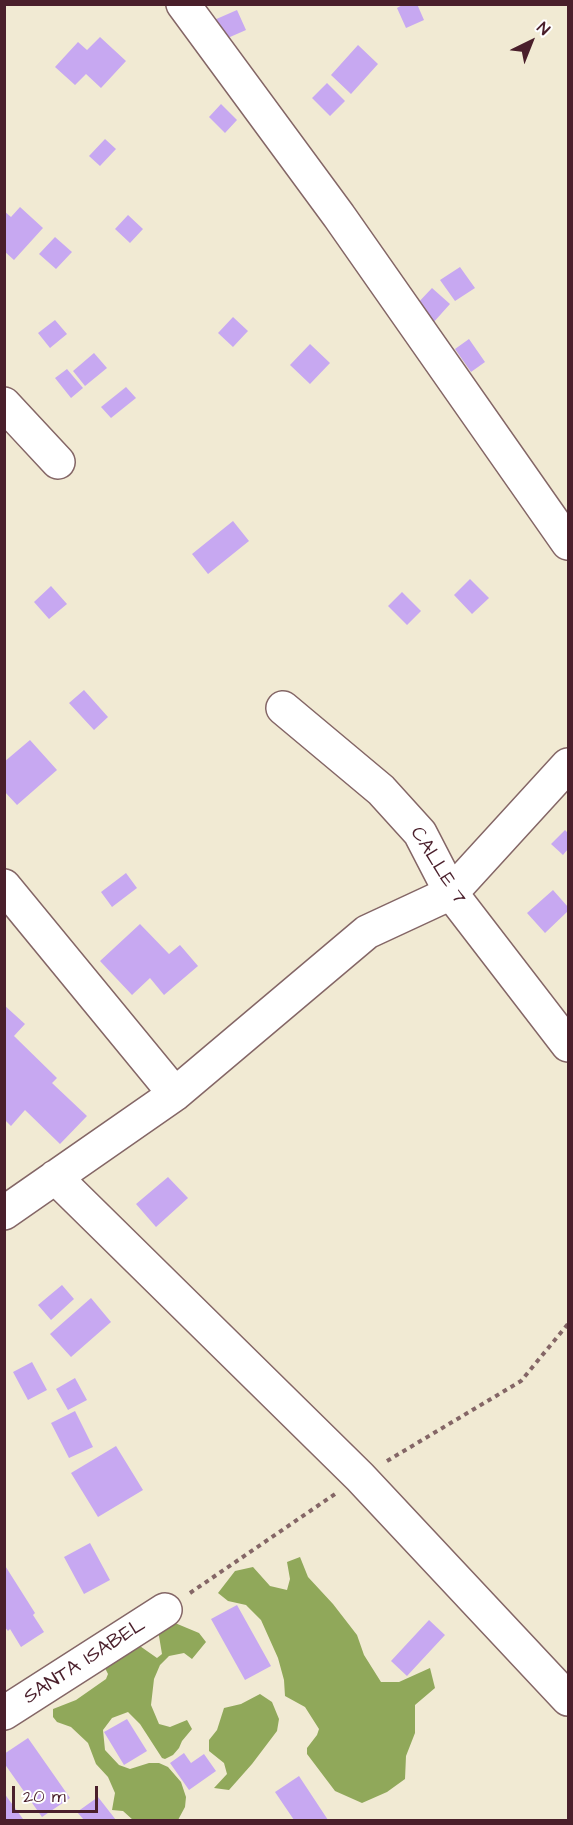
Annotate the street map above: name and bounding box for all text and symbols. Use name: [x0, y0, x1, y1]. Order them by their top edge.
north arrow: [501, 12, 561, 72]
text: N: [532, 17, 554, 40]
street label: CALLE 7: [404, 823, 470, 909]
street label: SANTA ISABEL: [20, 1614, 150, 1710]
scale bar: [15, 1774, 100, 1812]
text: 20 m: [23, 1784, 66, 1809]

